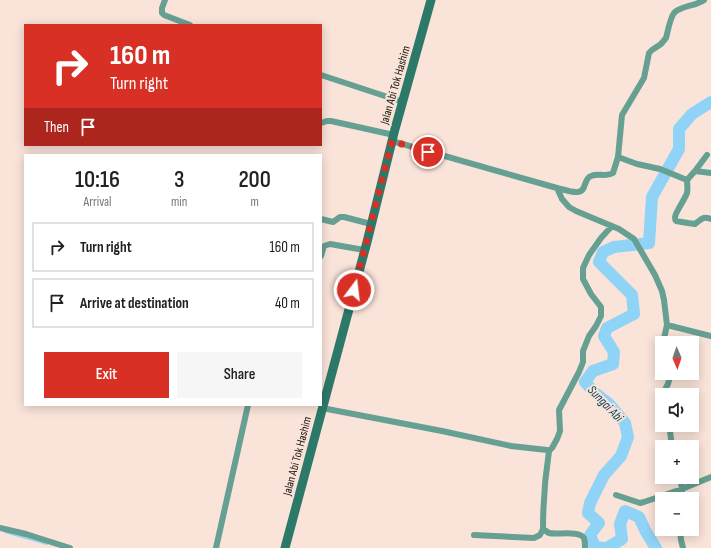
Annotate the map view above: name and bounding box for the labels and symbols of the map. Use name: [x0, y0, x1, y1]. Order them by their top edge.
street label: Jalan Abi Tok Hashim: [377, 44, 414, 127]
pin: [411, 135, 445, 169]
position arrow: [333, 269, 375, 311]
north arrow: [655, 336, 699, 380]
water label: Sungai Abi: [584, 382, 627, 426]
street label: Jalan Abi Tok Hashim: [279, 415, 315, 498]

